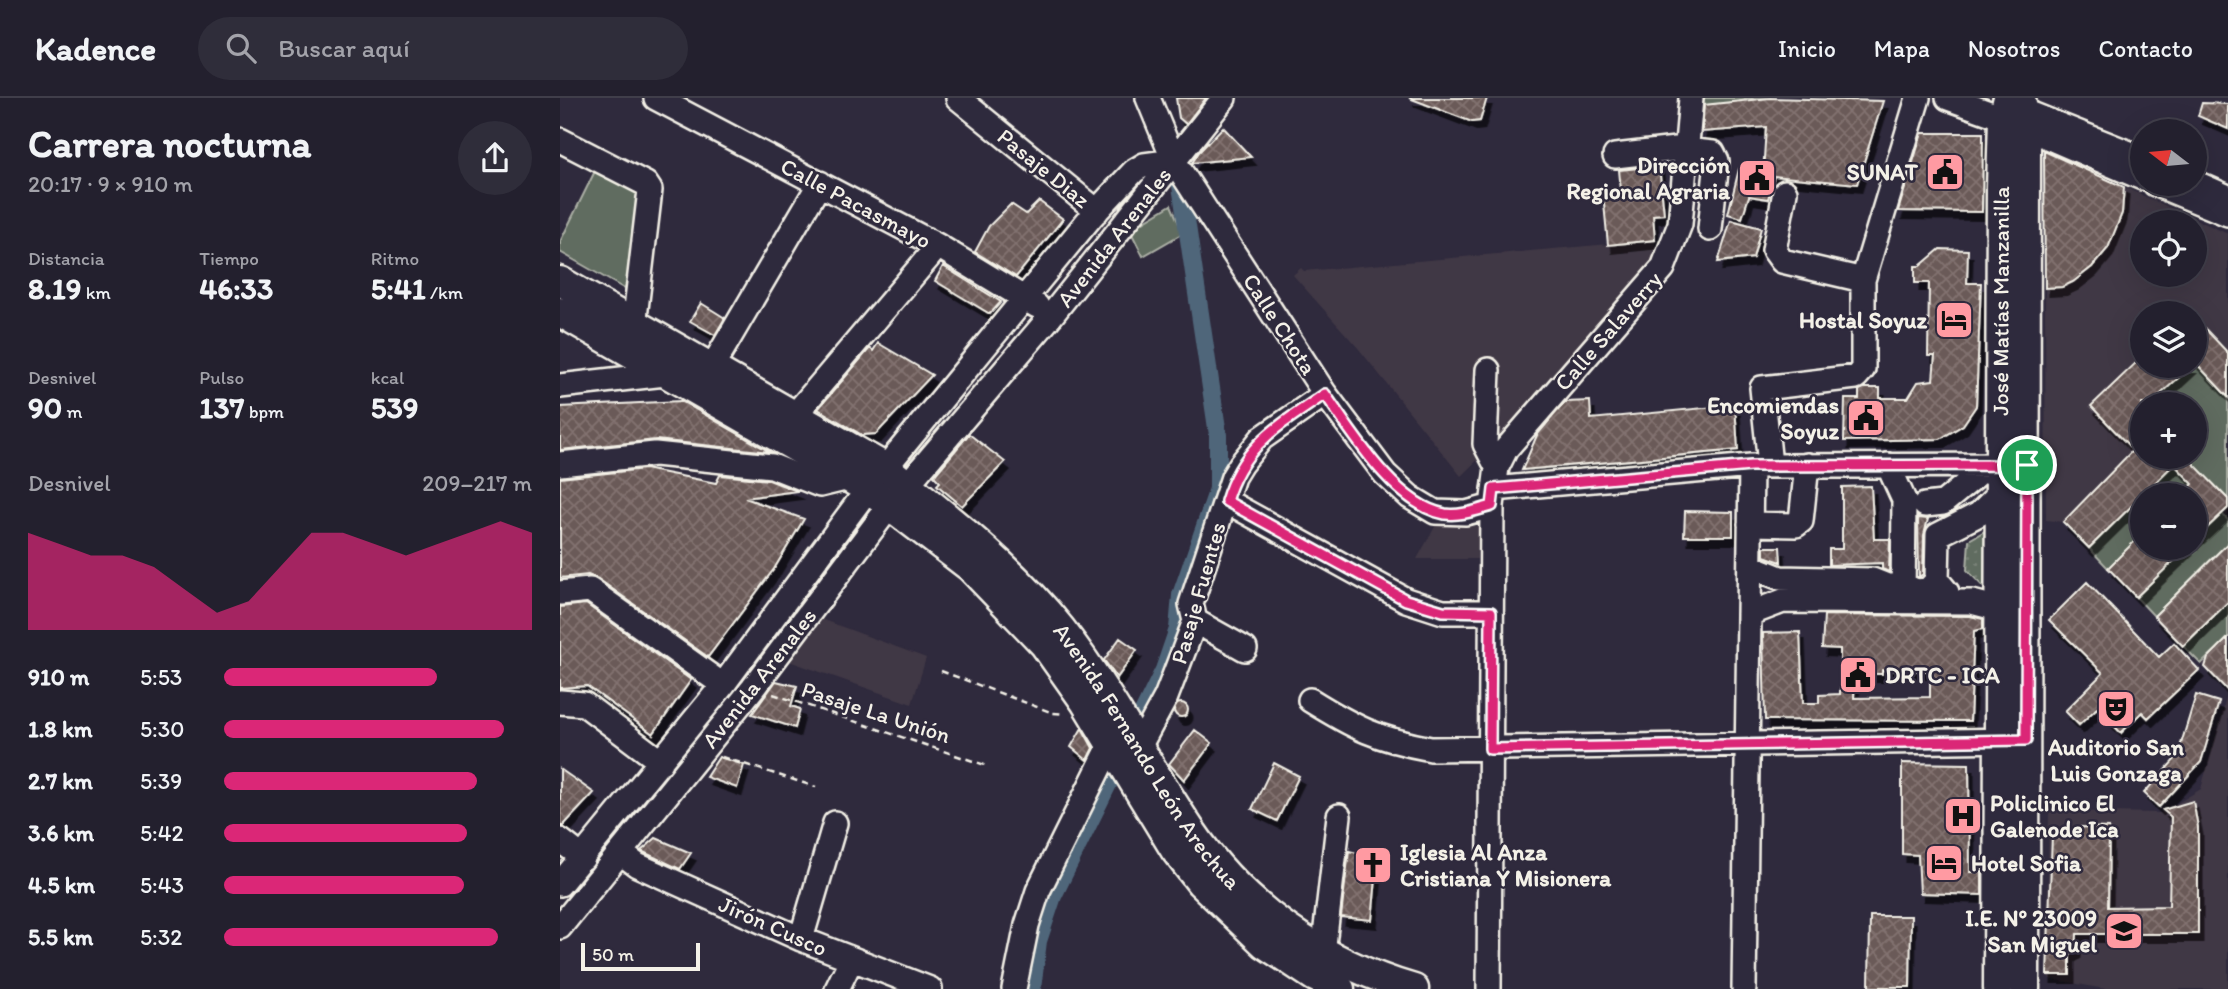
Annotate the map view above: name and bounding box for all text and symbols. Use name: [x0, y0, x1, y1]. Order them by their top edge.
search box: [198, 17, 688, 80]
text: Kadence: [35, 29, 156, 68]
icon: search: [222, 29, 260, 67]
text: Buscar aquí: [278, 32, 410, 64]
text: Inicio: [1778, 34, 1836, 63]
text: Mapa: [1874, 34, 1930, 63]
text: Nosotros: [1968, 34, 2060, 63]
text: Contacto: [2098, 34, 2193, 63]
north arrow: [2130, 119, 2207, 196]
map controls: [2130, 119, 2207, 560]
text: Carrera nocturna: [28, 121, 311, 167]
button: share: [458, 121, 532, 195]
street label: Pasaje Diaz: [992, 122, 1096, 214]
place label: Dirección Regional Agraria: [1567, 151, 1731, 205]
public building icon: SUNAT: [1924, 151, 1966, 193]
street label: Calle Pacasmayo: [776, 152, 936, 254]
public building icon: Dirección Regional Agraria: [1736, 157, 1778, 199]
place label: SUNAT: [1847, 158, 1919, 186]
street label: Avenida Arenales: [1051, 161, 1177, 313]
text: 20:17 · 9 × 910 m: [28, 170, 193, 198]
street label: José Matías Manzanilla: [1986, 186, 2015, 416]
button: locate: [2130, 210, 2207, 287]
text: Distancia: [28, 247, 105, 270]
text: Tiempo: [199, 247, 259, 270]
text: Ritmo: [371, 247, 419, 270]
street label: Calle Salaverry: [1548, 265, 1668, 397]
street label: Calle Chota: [1237, 268, 1323, 380]
text: 8.19: [28, 270, 81, 307]
text: 46:33: [199, 270, 273, 307]
text: 5:41: [371, 270, 426, 307]
text: km: [81, 281, 111, 304]
text: /km: [426, 281, 463, 304]
hotel icon: Hostal Soyuz: [1933, 299, 1975, 341]
button: layers: [2130, 301, 2207, 378]
place label: Hostal Soyuz: [1799, 306, 1928, 334]
text: Desnivel: [28, 366, 96, 389]
text: Pulso: [199, 366, 244, 389]
text: kcal: [371, 366, 404, 389]
text: 90: [28, 389, 62, 426]
text: 137: [199, 389, 244, 426]
text: 539: [371, 389, 418, 426]
place label: Encomiendas Soyuz: [1707, 391, 1840, 445]
button: +: [2130, 392, 2207, 469]
public building icon: Encomiendas Soyuz: [1845, 397, 1887, 439]
text: m: [62, 400, 82, 423]
text: bpm: [244, 400, 284, 423]
pin: [1997, 435, 2057, 495]
icon: arrive: [2008, 446, 2046, 484]
text: Desnivel: [28, 469, 111, 497]
text: 209–217 m: [422, 469, 532, 497]
button: −: [2130, 483, 2207, 560]
street label: Pasaje Fuentes: [1164, 519, 1232, 667]
street label: Avenida Arenales: [696, 602, 822, 754]
street label: Avenida Fernando León Arechua: [1048, 617, 1247, 895]
public building icon: DRTC - ICA: [1837, 654, 1879, 696]
place label: DRTC - ICA: [1885, 661, 2000, 689]
text: 910 m: [28, 663, 89, 691]
text: 5:53: [140, 663, 182, 691]
street label: Pasaje La Unión: [798, 675, 954, 749]
theatre icon: Auditorio San Luis Gonzaga: [2095, 688, 2137, 730]
text: 1.8 km: [28, 715, 93, 743]
text: 5:30: [140, 715, 184, 743]
place label: Auditorio San Luis Gonzaga: [2047, 733, 2185, 787]
text: 2.7 km: [28, 767, 93, 795]
text: 5:39: [140, 767, 182, 795]
place label: Policlinico El Galenode Ica: [1990, 789, 2119, 843]
hospital icon: Policlinico El Galenode Ica: [1942, 795, 1984, 837]
text: 3.6 km: [28, 819, 94, 847]
text: 5:42: [140, 819, 184, 847]
place label: Iglesia Al Anza Cristiana Y Misionera: [1400, 838, 1612, 892]
hotel icon: Hotel Sofia: [1923, 842, 1965, 884]
church icon: Iglesia Al Anza Cristiana Y Misionera: [1352, 844, 1394, 886]
place label: Hotel Sofia: [1971, 849, 2082, 877]
text: 4.5 km: [28, 871, 95, 899]
text: 5:43: [140, 871, 184, 899]
street label: Jirón Cusco: [714, 890, 832, 962]
place label: I.E. Nº 23009 San Miguel: [1965, 904, 2097, 958]
school or university icon: I.E. Nº 23009 San Miguel: [2103, 910, 2145, 952]
text: 5.5 km: [28, 923, 93, 951]
text: 5:32: [140, 923, 182, 951]
scale bar: [581, 940, 700, 972]
text: 50 m: [592, 943, 634, 966]

